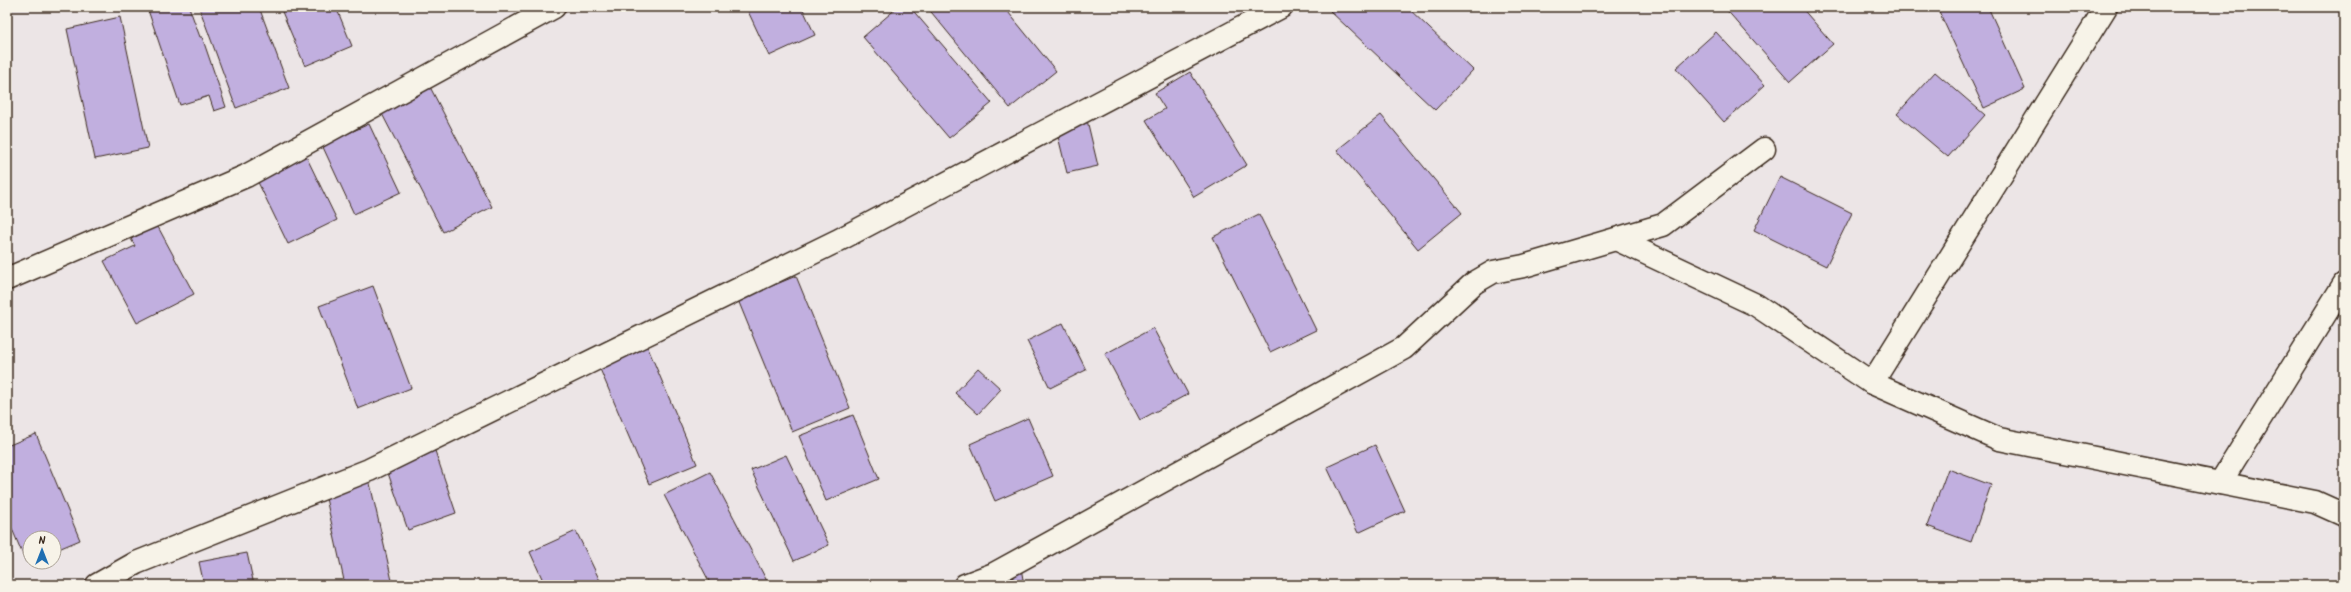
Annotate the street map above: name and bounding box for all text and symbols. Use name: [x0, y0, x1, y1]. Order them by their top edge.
north arrow: [22, 530, 62, 570]
text: N: [39, 532, 46, 550]

